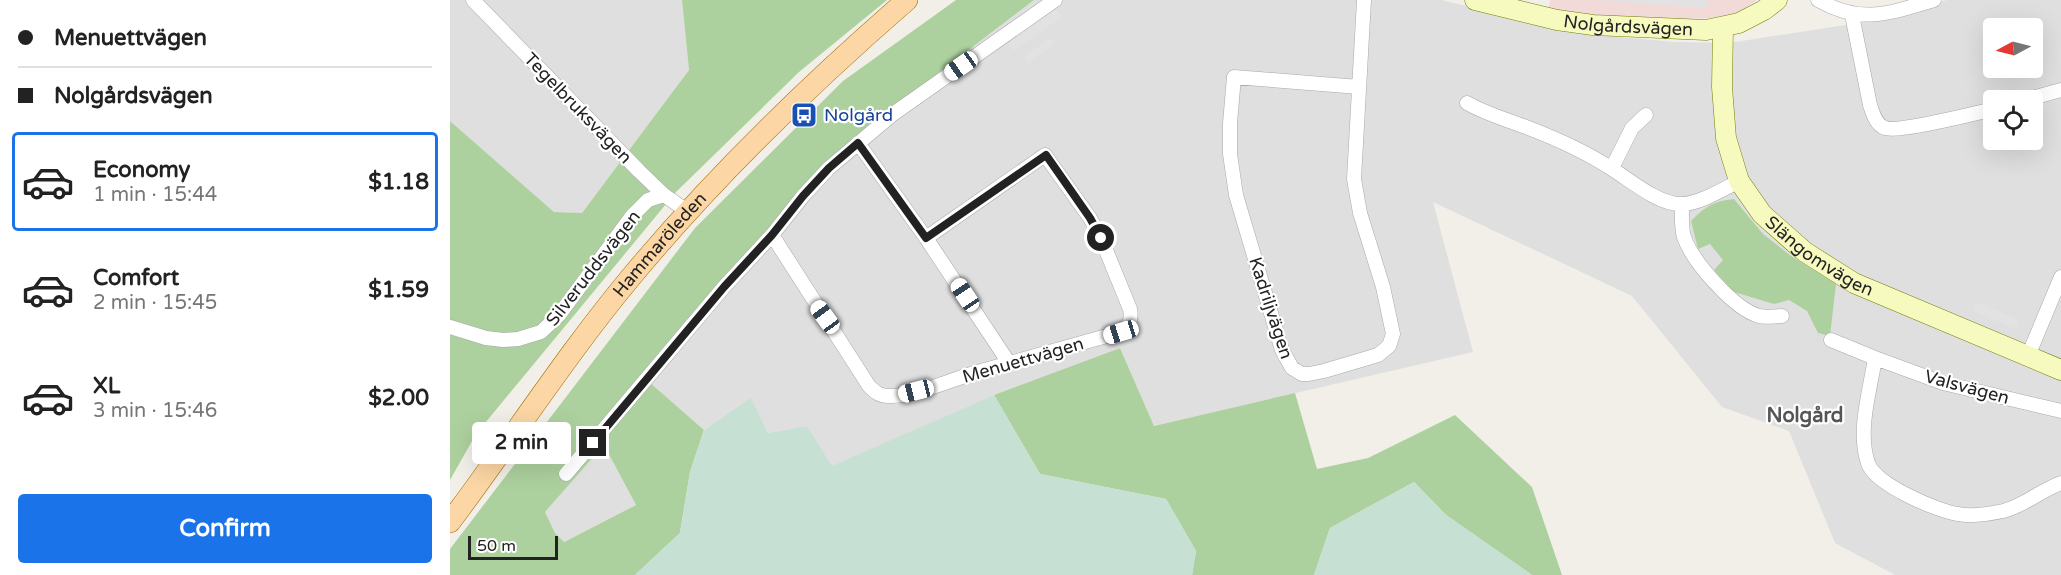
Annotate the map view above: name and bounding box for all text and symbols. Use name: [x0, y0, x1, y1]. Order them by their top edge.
street label: Nolgårdsvägen: [1562, 10, 1694, 40]
north arrow: [1983, 18, 2043, 78]
map controls: [1983, 18, 2043, 150]
text: Menuettvägen: [54, 25, 207, 51]
street label: Tegelbruksvägen: [520, 48, 636, 168]
car: [941, 48, 981, 84]
text: Nolgårdsvägen: [54, 83, 213, 109]
button: locate: [1983, 90, 2043, 150]
bus stop icon: Nolgård: [789, 100, 819, 130]
place label: Nolgård: [824, 104, 893, 126]
icon: car: [21, 155, 75, 209]
text: Economy: [93, 157, 190, 183]
text: $1.18: [368, 169, 429, 195]
text: 1 min · 15:44: [93, 183, 217, 207]
street label: Hammaröleden: [608, 188, 711, 301]
street label: Silveruddsvägen: [541, 206, 645, 330]
street label: Slängomvägen: [1761, 211, 1877, 301]
route start: [1087, 224, 1114, 251]
street label: Kadriljvägen: [1244, 254, 1298, 362]
icon: car: [21, 263, 75, 317]
text: Comfort: [93, 265, 179, 291]
car: [947, 275, 983, 315]
text: $1.59: [368, 277, 429, 303]
text: 2 min · 15:45: [93, 291, 217, 315]
car: [807, 297, 843, 337]
car: [1101, 318, 1141, 346]
street label: Menuettvägen: [960, 332, 1086, 388]
street label: Valsvägen: [1922, 365, 2012, 409]
icon: car: [21, 371, 75, 425]
text: XL: [93, 373, 120, 399]
car: [896, 378, 936, 404]
text: $2.00: [368, 385, 429, 411]
text: 3 min · 15:46: [93, 399, 217, 423]
district label: Nolgård: [1767, 404, 1843, 428]
callout: 2 min: [473, 422, 572, 464]
route end: [579, 429, 606, 456]
text: 2 min: [495, 431, 548, 455]
button: Confirm: [18, 494, 432, 563]
scale bar: [468, 533, 558, 560]
text: 50 m: [477, 536, 516, 556]

